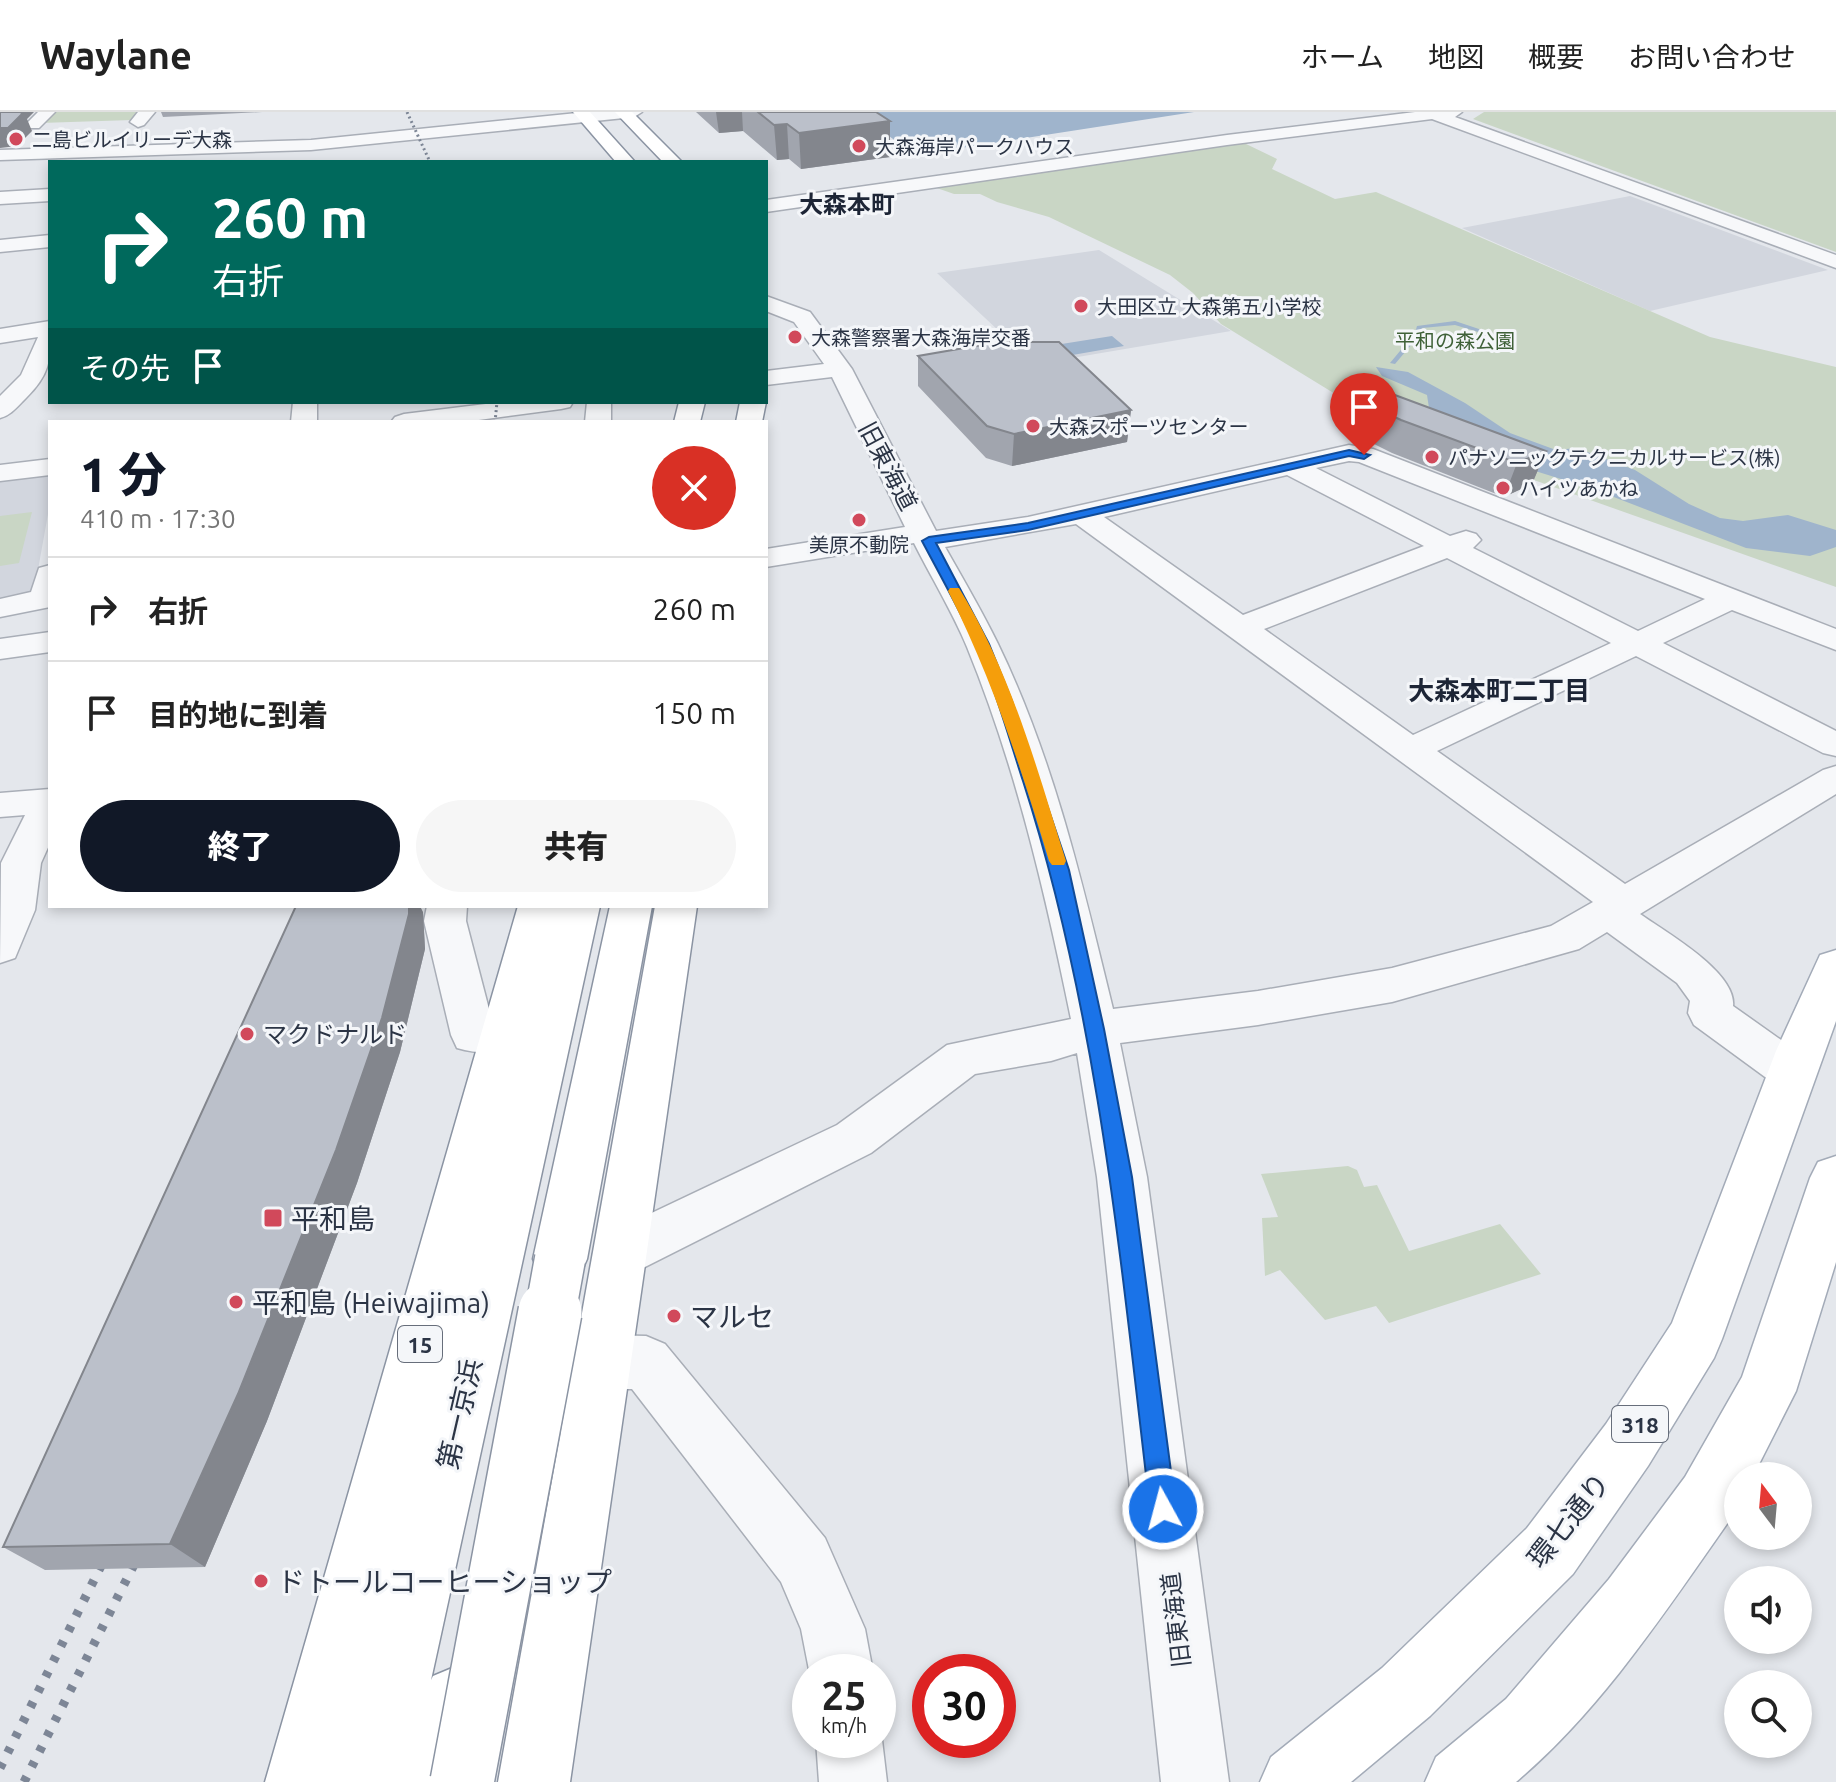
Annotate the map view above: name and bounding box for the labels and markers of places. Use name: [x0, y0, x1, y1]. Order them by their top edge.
place label: 二島ビルイリーデ大森: [32, 128, 232, 151]
marker: 二島ビルイリーデ大森: [7, 130, 25, 148]
place label: 大森海岸パークハウス: [875, 135, 1074, 158]
marker: 大森海岸パークハウス: [850, 137, 868, 155]
place label: 大田区立 大森第五小学校: [1097, 295, 1322, 318]
marker: 大田区立 大森第五小学校: [1072, 297, 1090, 315]
place label: 大森警察署大森海岸交番: [811, 326, 1031, 349]
marker: 大森警察署大森海岸交番: [786, 328, 804, 346]
pin: [1330, 373, 1398, 455]
place label: 大森スポーツセンター: [1049, 415, 1249, 438]
marker: 大森スポーツセンター: [1024, 417, 1042, 435]
place label: パナソニックテクニカルサービス(株): [1448, 446, 1781, 469]
marker: パナソニックテクニカルサービス(株): [1423, 448, 1441, 466]
place label: ハイツあかね: [1519, 477, 1639, 500]
marker: ハイツあかね: [1494, 479, 1512, 497]
marker: 美原不動院: [850, 511, 868, 529]
place label: 美原不動院: [809, 533, 909, 556]
place label: マクドナルド: [263, 1021, 407, 1048]
marker: マクドナルド: [238, 1025, 256, 1043]
place label: 平和島: [291, 1203, 375, 1234]
marker: 平和島: [262, 1207, 284, 1229]
place label: 平和島 (Heiwajima): [252, 1287, 490, 1319]
marker: 平和島 (Heiwajima): [227, 1293, 245, 1311]
place label: マルセ: [690, 1301, 774, 1332]
marker: マルセ: [665, 1307, 683, 1325]
place label: ドトールコーヒーショップ: [277, 1566, 612, 1597]
marker: ドトールコーヒーショップ: [252, 1572, 270, 1590]

